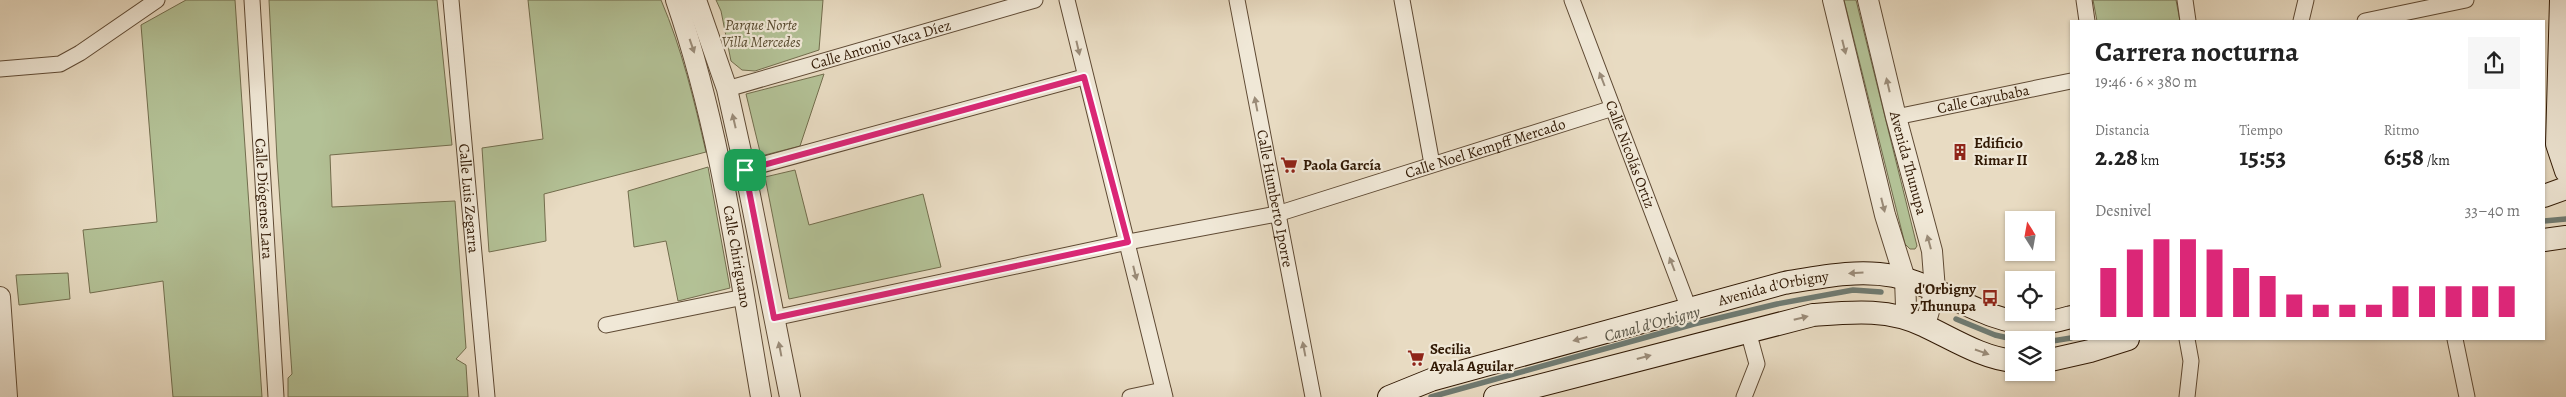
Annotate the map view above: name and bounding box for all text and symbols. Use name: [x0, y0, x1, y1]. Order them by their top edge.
park label: Parque Norte Villa Mercedes: [721, 15, 801, 52]
street label: Calle Antonio Vaca Díez: [808, 15, 953, 74]
text: Carrera nocturna: [2095, 33, 2299, 71]
button: share: [2468, 37, 2520, 89]
one-way arrow: [688, 39, 696, 54]
one-way arrow: [1074, 40, 1082, 55]
one-way arrow: [1841, 40, 1849, 55]
one-way arrow: [1598, 71, 1606, 86]
text: 19:46 · 6 × 380 m: [2095, 71, 2197, 93]
one-way arrow: [1884, 77, 1892, 92]
street label: Calle Cayubaba: [1935, 80, 2031, 118]
one-way arrow: [1252, 95, 1260, 111]
street label: Calle Nicolás Ortiz: [1601, 98, 1660, 211]
street label: Avenida Thunupa: [1885, 108, 1932, 217]
one-way arrow: [730, 114, 738, 129]
street label: Calle Noel Kempff Mercado: [1403, 114, 1568, 183]
text: Distancia: [2095, 121, 2150, 140]
text: Tiempo: [2239, 121, 2283, 140]
text: Ritmo: [2384, 121, 2419, 140]
street label: Calle Humberto Iporre: [1252, 128, 1298, 269]
place label: Edificio Rimar II: [1974, 133, 2027, 170]
street label: Calle Diógenes Lara: [250, 138, 278, 260]
text: 2.28: [2095, 140, 2138, 174]
text: 15:53: [2239, 140, 2286, 174]
text: 6:58: [2384, 140, 2424, 174]
building icon: Edificio Rimar II: [1950, 142, 1970, 162]
street label: Calle Luis Zegarra: [454, 143, 484, 254]
pin: [724, 149, 766, 191]
text: km: [2138, 151, 2159, 170]
text: /km: [2424, 151, 2450, 170]
supermarket icon: Paola García: [1279, 155, 1299, 175]
place label: Paola García: [1303, 155, 1382, 175]
icon: arrive: [731, 156, 759, 184]
one-way arrow: [1879, 198, 1887, 213]
text: Desnivel: [2095, 200, 2151, 222]
text: 33–40 m: [2465, 200, 2520, 222]
street label: Calle Chiriguano: [718, 204, 756, 309]
north arrow: [2005, 211, 2055, 261]
map controls: [2005, 211, 2055, 381]
one-way arrow: [1925, 235, 1933, 250]
one-way arrow: [1668, 256, 1676, 271]
one-way arrow: [1131, 265, 1139, 280]
street label: Avenida d'Orbigny: [1715, 266, 1830, 311]
one-way arrow: [1848, 270, 1864, 278]
button: locate: [2005, 271, 2055, 321]
place label: d'Orbigny y Thunupa: [1910, 279, 1977, 316]
bus stop icon: d'Orbigny y Thunupa: [1980, 288, 2000, 308]
water label: Canal d'Orbigny: [1602, 301, 1703, 347]
one-way arrow: [1794, 314, 1809, 322]
button: layers: [2005, 331, 2055, 381]
one-way arrow: [1572, 335, 1587, 343]
place label: Secilia Ayala Aguilar: [1429, 339, 1514, 376]
one-way arrow: [776, 342, 784, 357]
one-way arrow: [1300, 342, 1308, 357]
supermarket icon: Secilia Ayala Aguilar: [1406, 348, 1426, 368]
one-way arrow: [1974, 349, 1989, 356]
one-way arrow: [1636, 353, 1651, 361]

